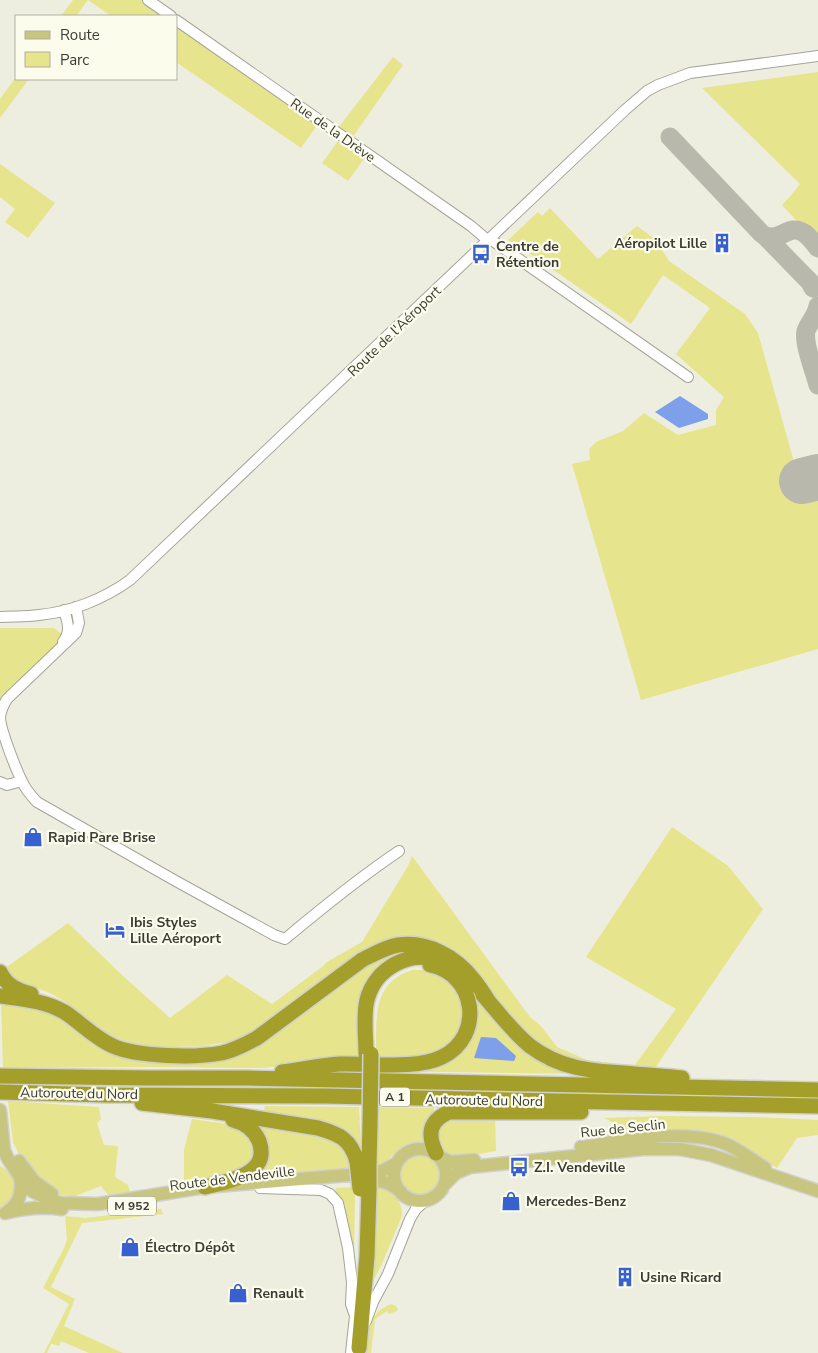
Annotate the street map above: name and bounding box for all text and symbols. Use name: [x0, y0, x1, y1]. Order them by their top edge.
legend: [15, 15, 178, 80]
text: Route: [60, 25, 100, 45]
text: Parc: [60, 50, 89, 70]
street label: Rue de la Drève: [286, 94, 379, 167]
building icon: Aéropilot Lille: [711, 232, 733, 254]
place label: Aéropilot Lille: [614, 234, 707, 253]
place label: Centre de Rétention: [496, 237, 559, 272]
bus stop icon: Centre de Rétention: [470, 243, 492, 265]
street label: Route de l'Aéroport: [343, 282, 445, 381]
shop icon: Rapid Pare Brise: [22, 826, 44, 848]
place label: Rapid Pare Brise: [48, 828, 156, 847]
place label: Ibis Styles Lille Aéroport: [130, 913, 221, 948]
hotel icon: Ibis Styles Lille Aéroport: [104, 919, 126, 941]
street label: Autoroute du Nord: [20, 1083, 138, 1104]
road number: A 1: [380, 1088, 410, 1106]
street label: Autoroute du Nord: [425, 1090, 543, 1111]
street label: Rue de Seclin: [580, 1115, 666, 1142]
bus stop icon: Z.I. Vendeville: [508, 1156, 530, 1178]
place label: Z.I. Vendeville: [534, 1158, 626, 1177]
street label: Route de Vendeville: [168, 1161, 296, 1196]
shop icon: Mercedes-Benz: [500, 1190, 522, 1212]
place label: Mercedes-Benz: [526, 1192, 626, 1211]
road number: M 952: [108, 1196, 156, 1216]
shop icon: Électro Dépôt: [119, 1236, 141, 1258]
place label: Électro Dépôt: [145, 1238, 235, 1257]
building icon: Usine Ricard: [614, 1266, 636, 1288]
place label: Usine Ricard: [640, 1268, 721, 1287]
shop icon: Renault: [227, 1282, 249, 1304]
place label: Renault: [253, 1284, 304, 1303]

